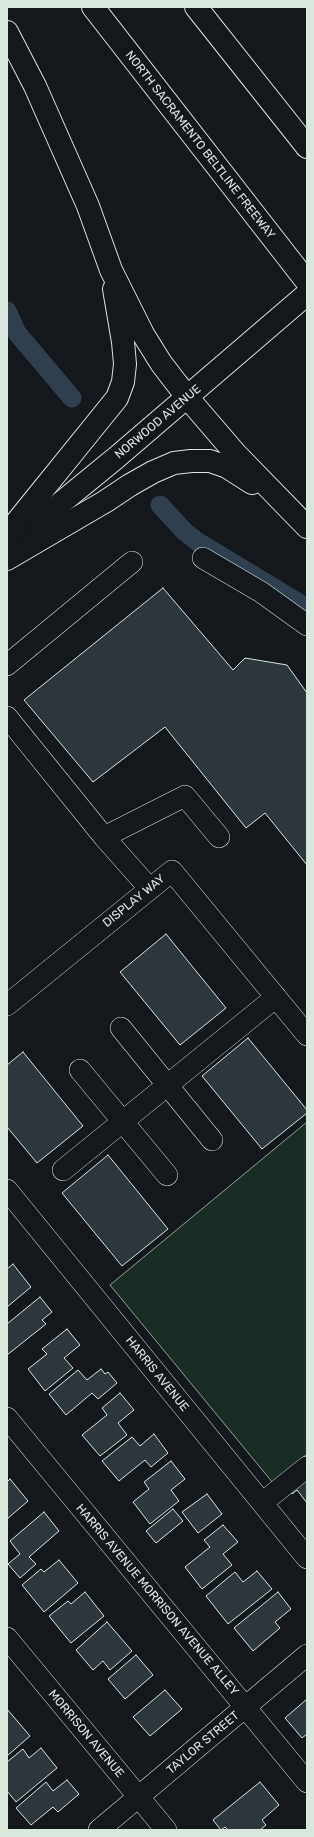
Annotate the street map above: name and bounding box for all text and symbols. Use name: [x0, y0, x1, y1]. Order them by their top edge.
street label: NORTH SACRAMENTO BELTLINE FREEWAY: [122, 48, 278, 242]
street label: NORWOOD AVENUE: [112, 382, 204, 462]
street label: DISPLAY WAY: [100, 872, 168, 930]
street label: HARRIS AVENUE: [122, 1333, 192, 1415]
street label: HARRIS AVENUE MORRISON AVENUE ALLEY: [73, 1501, 241, 1699]
street label: MORRISON AVENUE: [45, 1687, 127, 1781]
street label: TAYLOR STREET: [164, 1708, 242, 1778]

